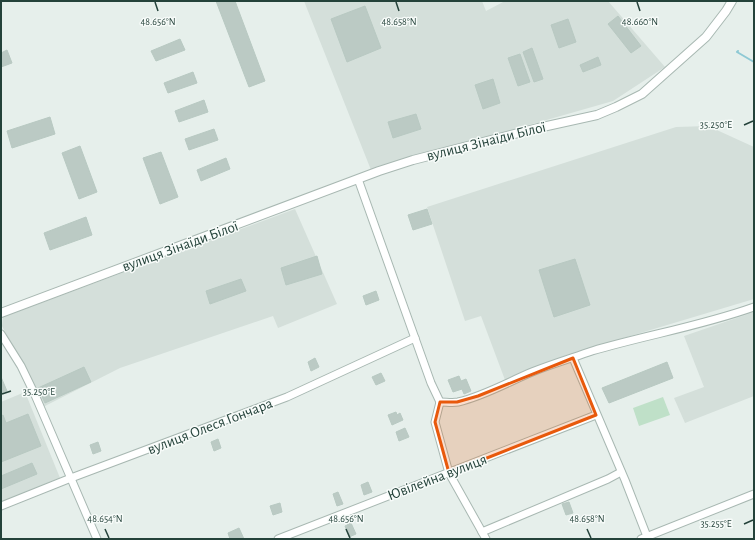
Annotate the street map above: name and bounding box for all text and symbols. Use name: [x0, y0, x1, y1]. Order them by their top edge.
text: 48.656°N: [140, 17, 176, 27]
text: 48.658°N: [381, 17, 417, 27]
text: 48.660°N: [622, 17, 658, 27]
street label: вулиця Зінаїди Білої: [425, 119, 548, 164]
text: 35.250°E: [700, 120, 732, 130]
street label: вулиця Зінаїди Білої: [120, 218, 241, 274]
text: 35.250°E: [23, 387, 55, 397]
street label: вулиця Олеся Гончара: [146, 396, 275, 457]
street label: Ювілейна вулиця: [385, 452, 489, 503]
text: 48.654°N: [87, 514, 123, 524]
text: 48.656°N: [328, 514, 364, 524]
text: 48.658°N: [569, 514, 605, 524]
text: 35.255°E: [700, 519, 732, 529]

